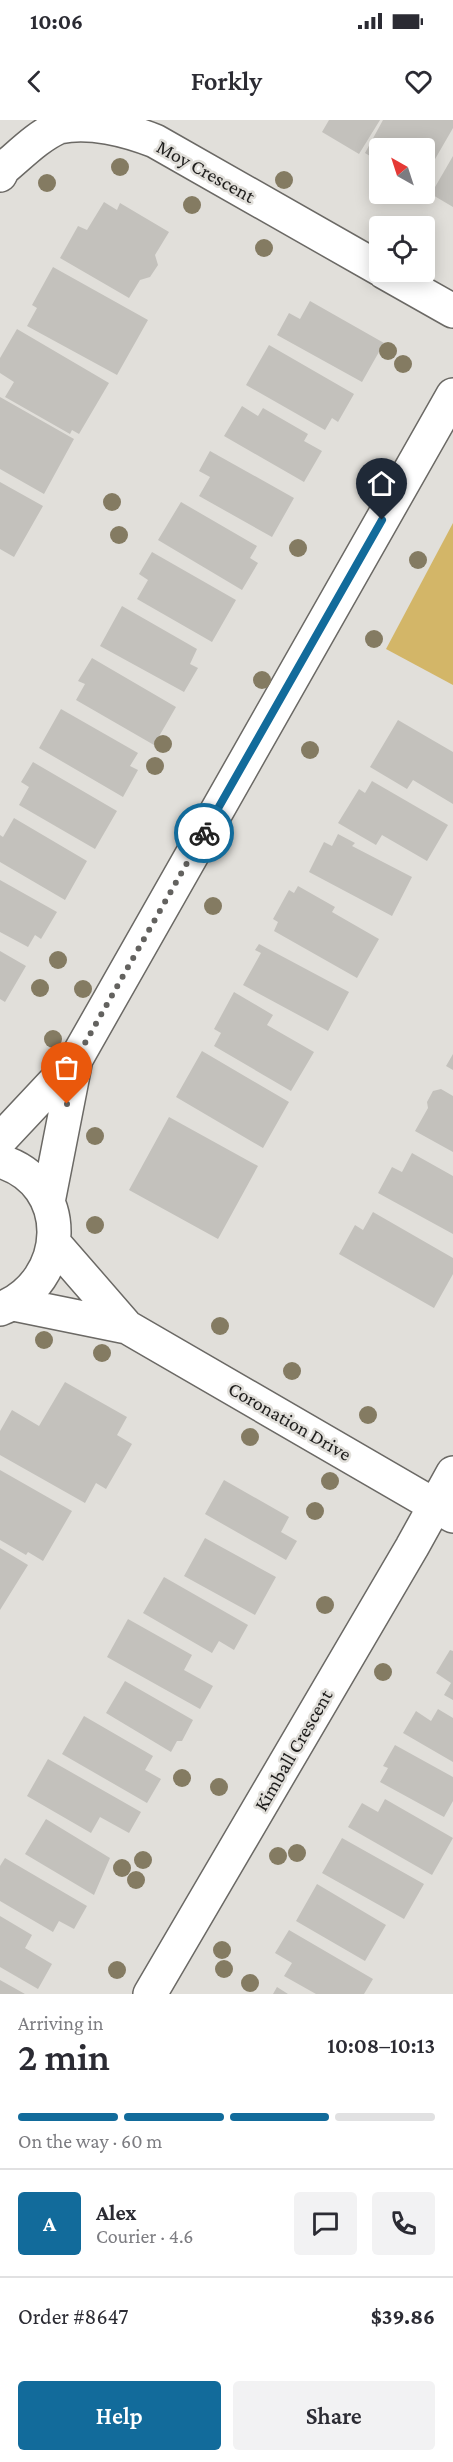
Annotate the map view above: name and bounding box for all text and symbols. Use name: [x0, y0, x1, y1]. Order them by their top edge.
text: 10:06: [30, 9, 83, 34]
icon: back: [18, 65, 51, 98]
icon: heart: [402, 65, 435, 98]
text: Forkly: [191, 66, 262, 96]
street label: Moy Crescent: [153, 135, 259, 208]
north arrow: [369, 138, 435, 204]
map controls: [369, 138, 435, 282]
button: locate: [369, 216, 435, 282]
pin: [356, 458, 407, 520]
icon: home: [365, 467, 398, 500]
courier: [174, 803, 234, 863]
icon: bike: [188, 817, 221, 850]
pin: [41, 1042, 92, 1104]
icon: bag: [50, 1051, 83, 1084]
street label: Coronation Drive: [225, 1377, 355, 1465]
street label: Kimball Crescent: [249, 1685, 337, 1814]
text: Arriving in: [18, 2012, 103, 2034]
text: 10:08–10:13: [327, 2033, 435, 2058]
text: 2 min: [18, 2035, 110, 2078]
text: On the way · 60 m: [18, 2130, 162, 2152]
button: chat: [294, 2192, 357, 2255]
button: phone: [372, 2192, 435, 2255]
text: Alex: [96, 2200, 137, 2225]
text: A: [43, 2211, 56, 2236]
text: Courier · 4.6: [96, 2225, 194, 2247]
text: Order #8647: [18, 2304, 128, 2329]
text: $39.86: [371, 2304, 435, 2329]
button: Help: [18, 2381, 221, 2450]
button: Share: [233, 2381, 435, 2450]

